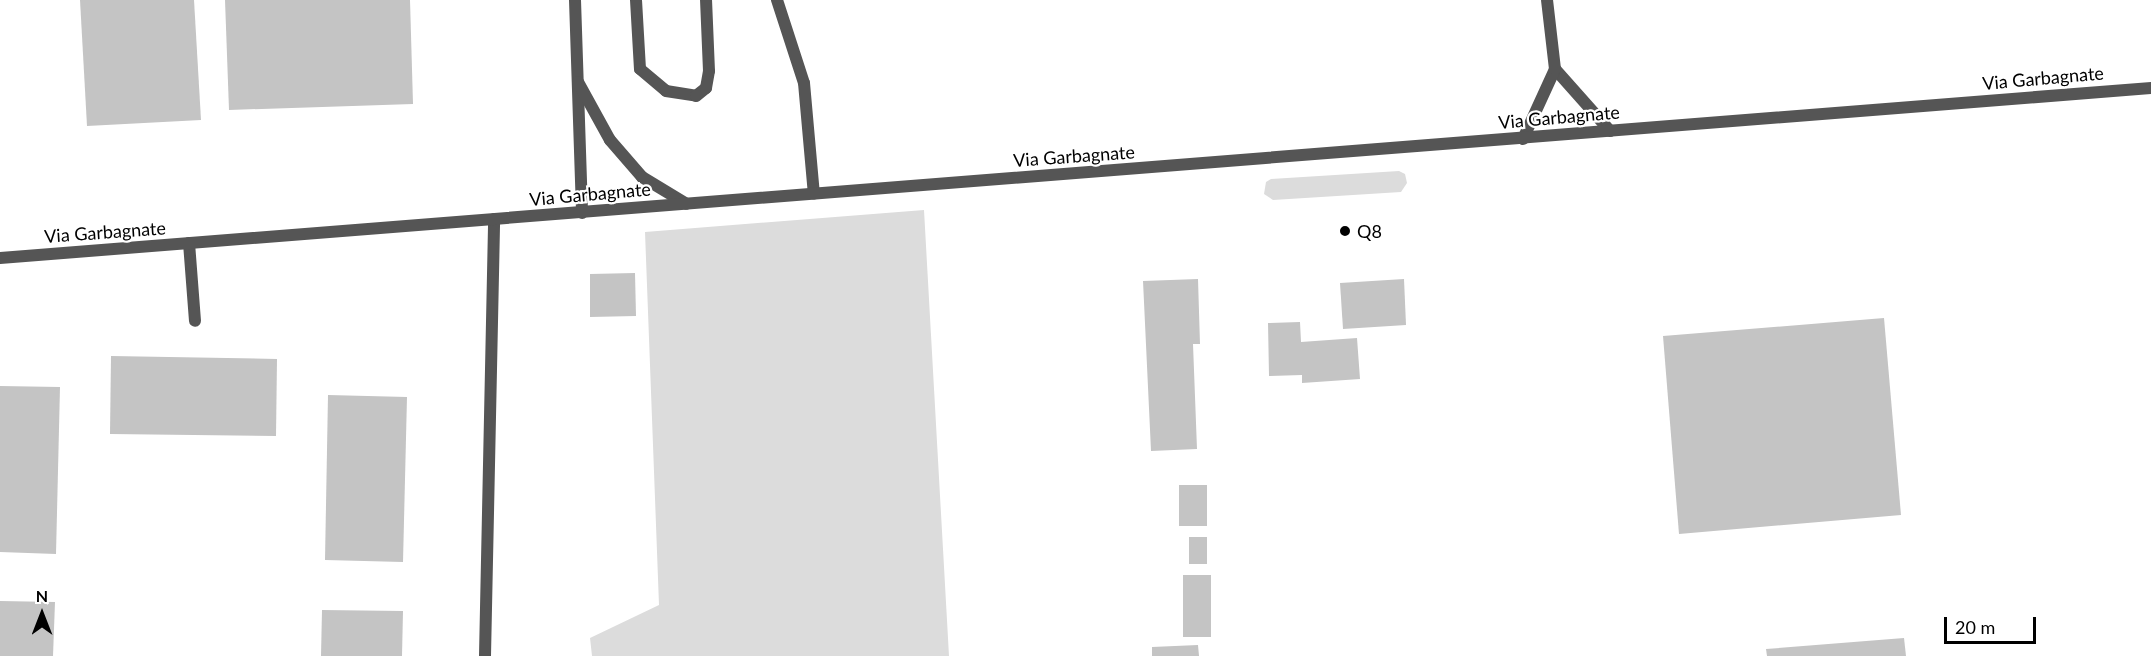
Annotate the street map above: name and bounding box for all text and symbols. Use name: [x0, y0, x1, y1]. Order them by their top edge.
street label: Via Garbagnate: [1981, 62, 2105, 94]
street label: Via Garbagnate: [1497, 101, 1621, 133]
street label: Via Garbagnate: [1012, 141, 1136, 171]
street label: Via Garbagnate: [528, 178, 652, 210]
street label: Via Garbagnate: [43, 217, 167, 247]
place label: Q8: [1357, 220, 1382, 242]
marker: Q8: [1338, 224, 1352, 238]
north arrow: [12, 584, 72, 644]
text: N: [36, 586, 48, 605]
scale bar: [1947, 605, 2038, 643]
text: 20 m: [1955, 616, 1995, 638]

